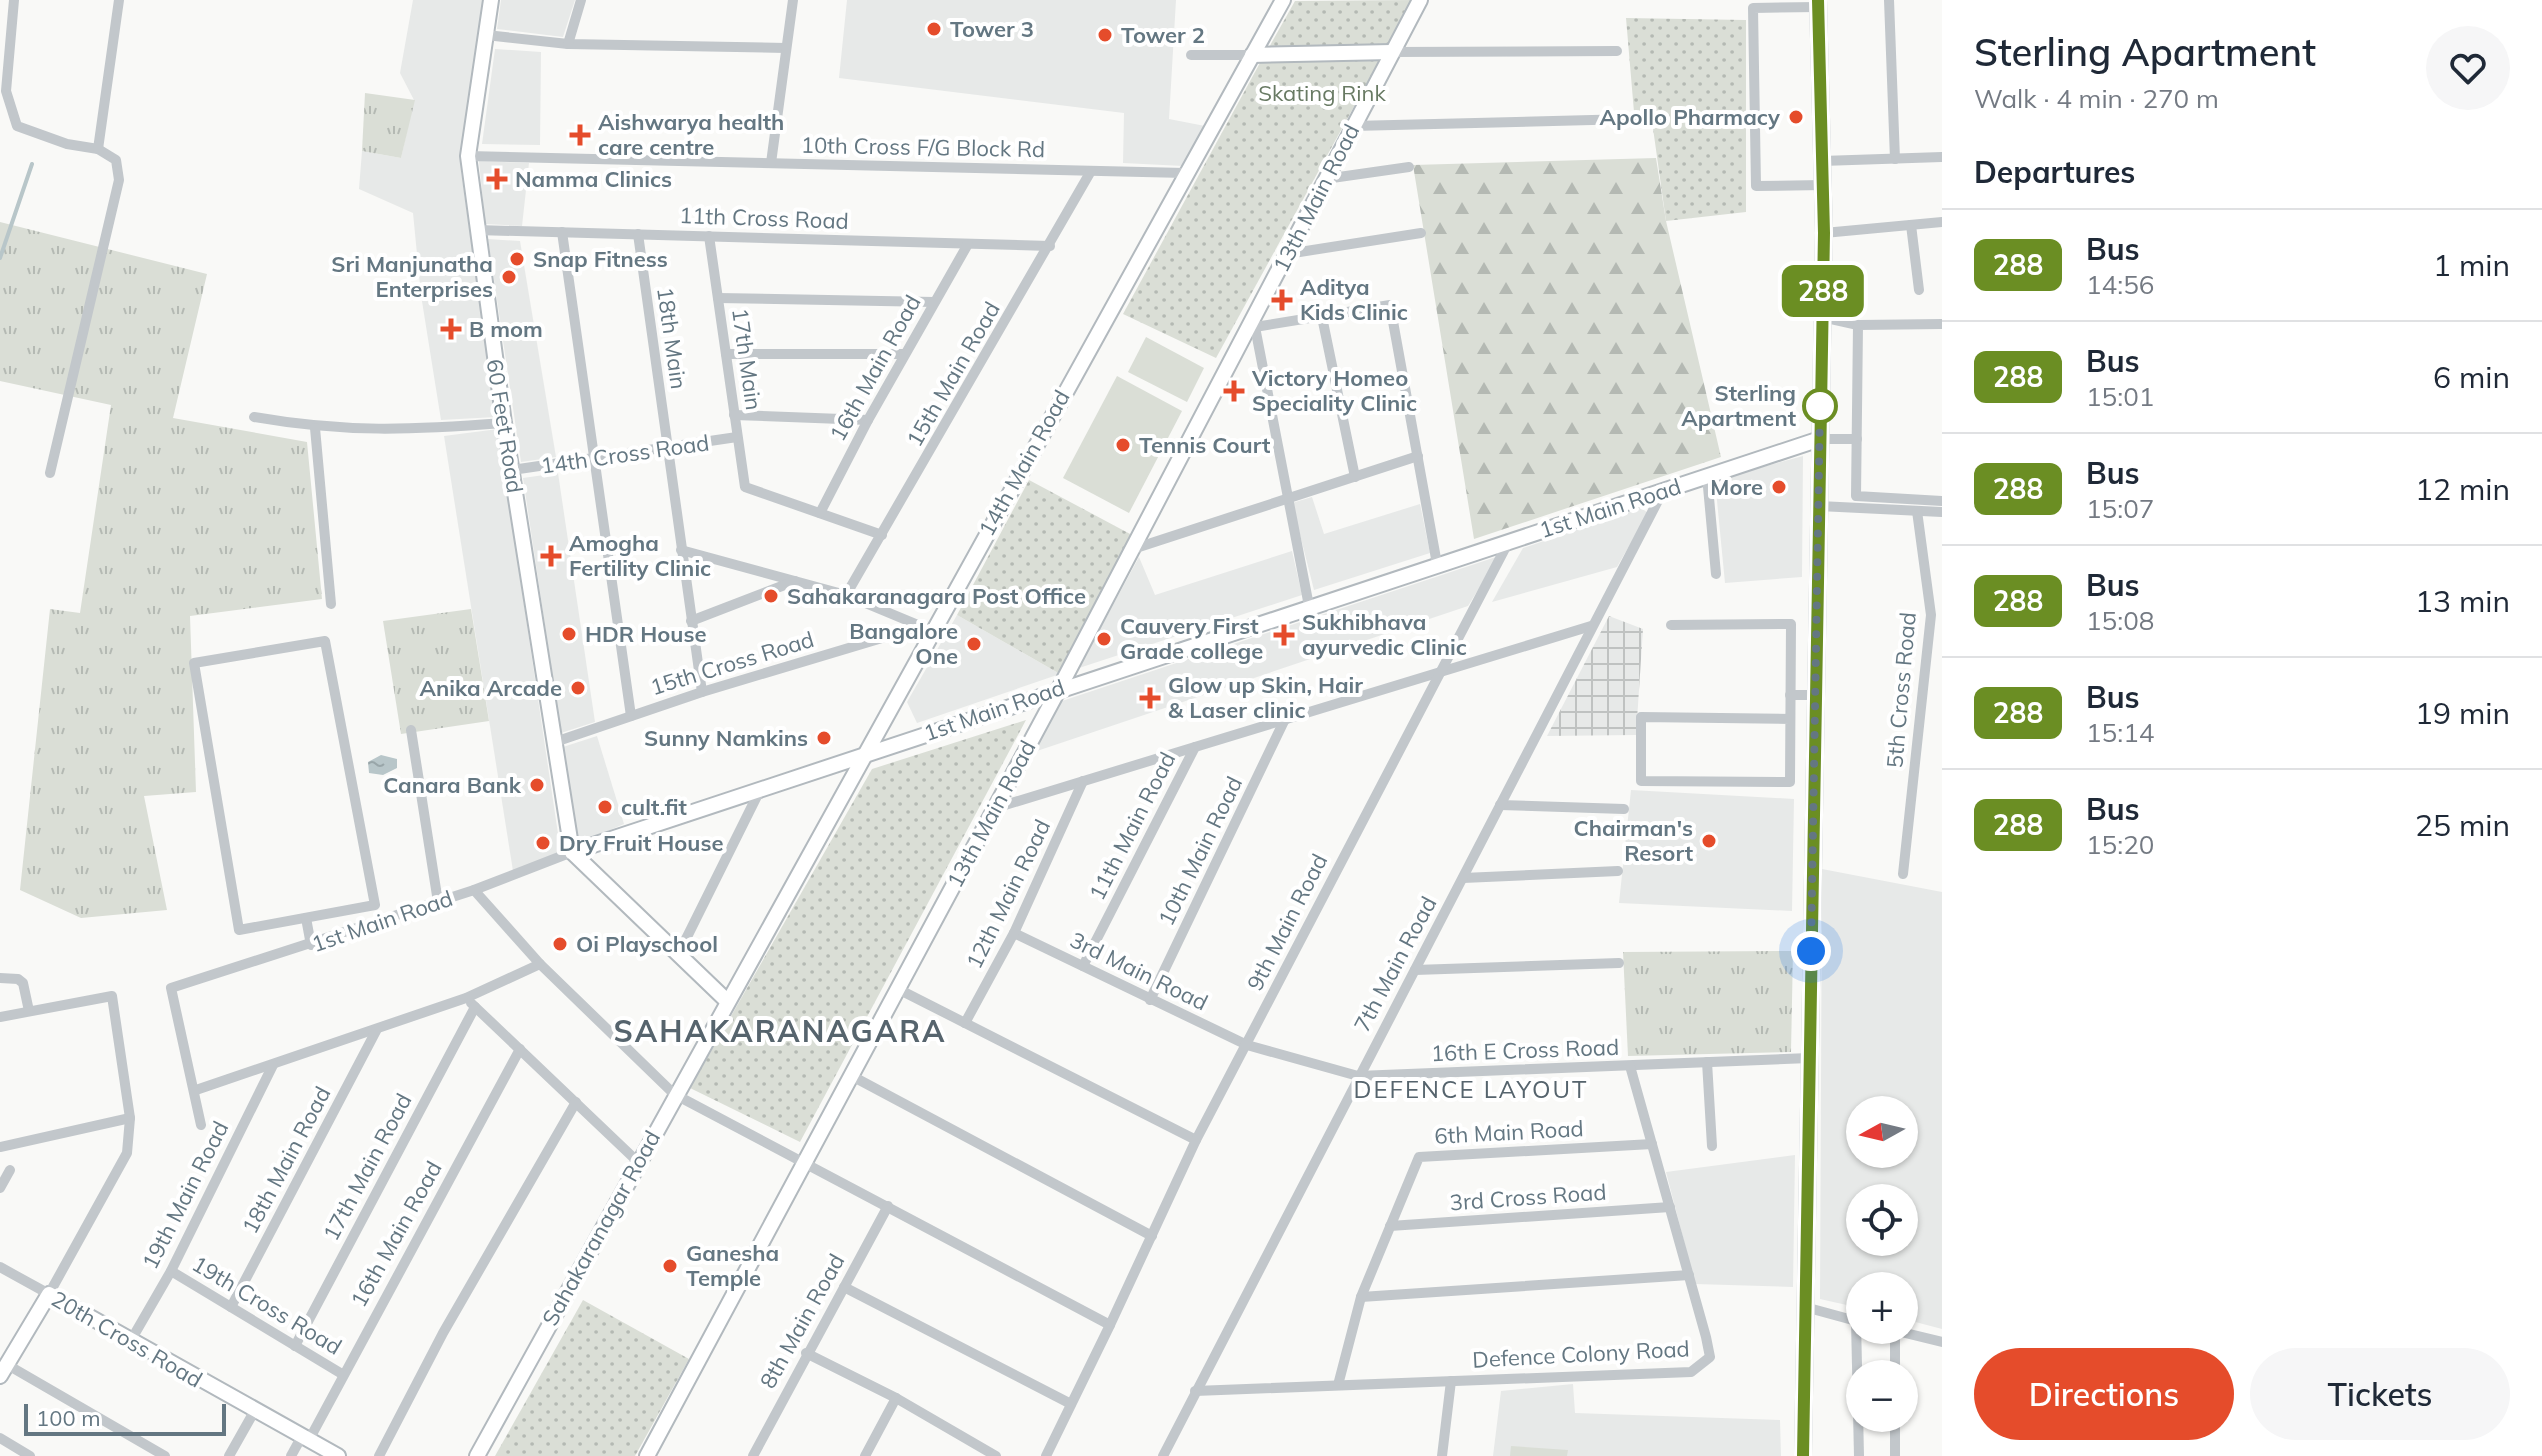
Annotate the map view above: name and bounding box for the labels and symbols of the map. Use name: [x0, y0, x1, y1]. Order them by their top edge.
place label: Tower 3: [950, 15, 1034, 43]
marker: Tower 3: [925, 20, 943, 38]
place label: Tower 2: [1121, 21, 1205, 49]
marker: Tower 2: [1096, 26, 1114, 44]
park label: Skating Rink: [1258, 79, 1386, 107]
place label: Apollo Pharmacy: [1599, 103, 1780, 131]
place label: Aishwarya health care centre: [598, 108, 784, 161]
marker: Apollo Pharmacy: [1787, 108, 1805, 126]
street label: 13th Main Road: [1267, 119, 1365, 277]
marker: Aishwarya health care centre: [569, 124, 591, 146]
street label: 10th Cross F/G Block Rd: [801, 131, 1045, 163]
place label: Namma Clinics: [515, 165, 672, 193]
marker: Namma Clinics: [486, 168, 508, 190]
street label: 11th Cross Road: [679, 201, 849, 235]
place label: Snap Fitness: [533, 245, 668, 273]
place label: Sri Manjunatha Enterprises: [331, 250, 493, 303]
marker: Snap Fitness: [508, 250, 526, 268]
line badge: 288: [1777, 265, 1869, 317]
marker: Sri Manjunatha Enterprises: [500, 268, 518, 286]
place label: Aditya Kids Clinic: [1300, 273, 1408, 326]
street label: 18th Main: [651, 285, 693, 391]
marker: Aditya Kids Clinic: [1271, 289, 1293, 311]
street label: 16th Main Road: [823, 290, 927, 446]
street label: 15th Main Road: [900, 297, 1006, 451]
street label: 17th Main: [726, 306, 768, 412]
place label: B mom: [469, 315, 543, 343]
marker: B mom: [440, 318, 462, 340]
street label: 60 Feet Road: [481, 357, 529, 495]
place label: Victory Homeo Speciality Clinic: [1251, 364, 1417, 417]
place label: Sterling Apartment: [1681, 379, 1796, 432]
marker: Victory Homeo Speciality Clinic: [1223, 380, 1245, 402]
street label: 14th Main Road: [972, 385, 1076, 541]
marker: Sterling Apartment: [1803, 389, 1837, 423]
street label: 14th Cross Road: [539, 428, 711, 480]
place label: Tennis Court: [1139, 431, 1270, 459]
marker: Tennis Court: [1114, 436, 1132, 454]
street label: 1st Main Road: [1536, 472, 1684, 544]
place label: More: [1710, 473, 1763, 501]
marker: More: [1770, 478, 1788, 496]
place label: Amogha Fertility Clinic: [569, 529, 711, 582]
marker: Amogha Fertility Clinic: [540, 545, 562, 567]
place label: Sahakaranagara Post Office: [787, 582, 1086, 610]
marker: Sahakaranagara Post Office: [762, 587, 780, 605]
place label: Sukhibhava ayurvedic Clinic: [1302, 608, 1467, 661]
street label: 5th Cross Road: [1880, 611, 1922, 769]
place label: Cauvery First Grade college: [1120, 612, 1263, 665]
place label: Bangalore One: [849, 617, 958, 670]
place label: HDR House: [585, 620, 707, 648]
marker: Sukhibhava ayurvedic Clinic: [1273, 624, 1295, 646]
marker: HDR House: [560, 625, 578, 643]
street label: 15th Cross Road: [647, 625, 817, 701]
marker: Cauvery First Grade college: [1095, 630, 1113, 648]
marker: Bangalore One: [965, 635, 983, 653]
place label: Glow up Skin, Hair & Laser clinic: [1168, 671, 1363, 724]
street label: 1st Main Road: [920, 673, 1068, 747]
place label: Anika Arcade: [419, 674, 562, 702]
marker: Anika Arcade: [569, 679, 587, 697]
marker: Glow up Skin, Hair & Laser clinic: [1139, 687, 1161, 709]
place label: Sunny Namkins: [644, 724, 808, 752]
marker: Sunny Namkins: [815, 729, 833, 747]
street label: 13th Main Road: [940, 736, 1042, 892]
street label: 11th Main Road: [1083, 747, 1181, 905]
place label: Canara Bank: [383, 771, 522, 799]
street label: 10th Main Road: [1152, 772, 1248, 930]
marker: Canara Bank: [528, 776, 546, 794]
place label: cult.fit: [621, 793, 687, 821]
marker: cult.fit: [596, 798, 614, 816]
place label: Chairman's Resort: [1574, 814, 1693, 867]
street label: 12th Main Road: [960, 815, 1056, 973]
place label: Dry Fruit House: [559, 829, 724, 857]
marker: Chairman's Resort: [1700, 832, 1718, 850]
marker: Dry Fruit House: [534, 834, 552, 852]
street label: 9th Main Road: [1241, 849, 1333, 995]
street label: 1st Main Road: [308, 884, 456, 958]
street label: 7th Main Road: [1348, 891, 1442, 1037]
street label: 3rd Main Road: [1066, 926, 1212, 1016]
place label: Oi Playschool: [576, 930, 718, 958]
your location: [1791, 931, 1831, 971]
marker: Oi Playschool: [551, 935, 569, 953]
district label: SAHAKARANAGARA: [614, 1012, 946, 1050]
street label: 16th E Cross Road: [1430, 1033, 1620, 1067]
district label: DEFENCE LAYOUT: [1353, 1074, 1589, 1104]
street label: 18th Main Road: [235, 1082, 337, 1238]
street label: 17th Main Road: [316, 1089, 418, 1245]
north arrow: [1846, 1096, 1918, 1168]
street label: 6th Main Road: [1434, 1114, 1584, 1150]
street label: 19th Main Road: [136, 1116, 234, 1274]
street label: Sahakaranagar Road: [536, 1126, 666, 1330]
street label: 16th Main Road: [344, 1156, 448, 1312]
street label: 3rd Cross Road: [1449, 1178, 1607, 1216]
place label: Ganesha Temple: [686, 1239, 779, 1292]
street label: 19th Cross Road: [187, 1249, 347, 1361]
street label: 8th Main Road: [754, 1249, 850, 1393]
marker: Ganesha Temple: [661, 1257, 679, 1275]
street label: 20th Cross Road: [47, 1284, 207, 1394]
street label: Defence Colony Road: [1472, 1334, 1690, 1374]
scale bar: [24, 1400, 226, 1436]

